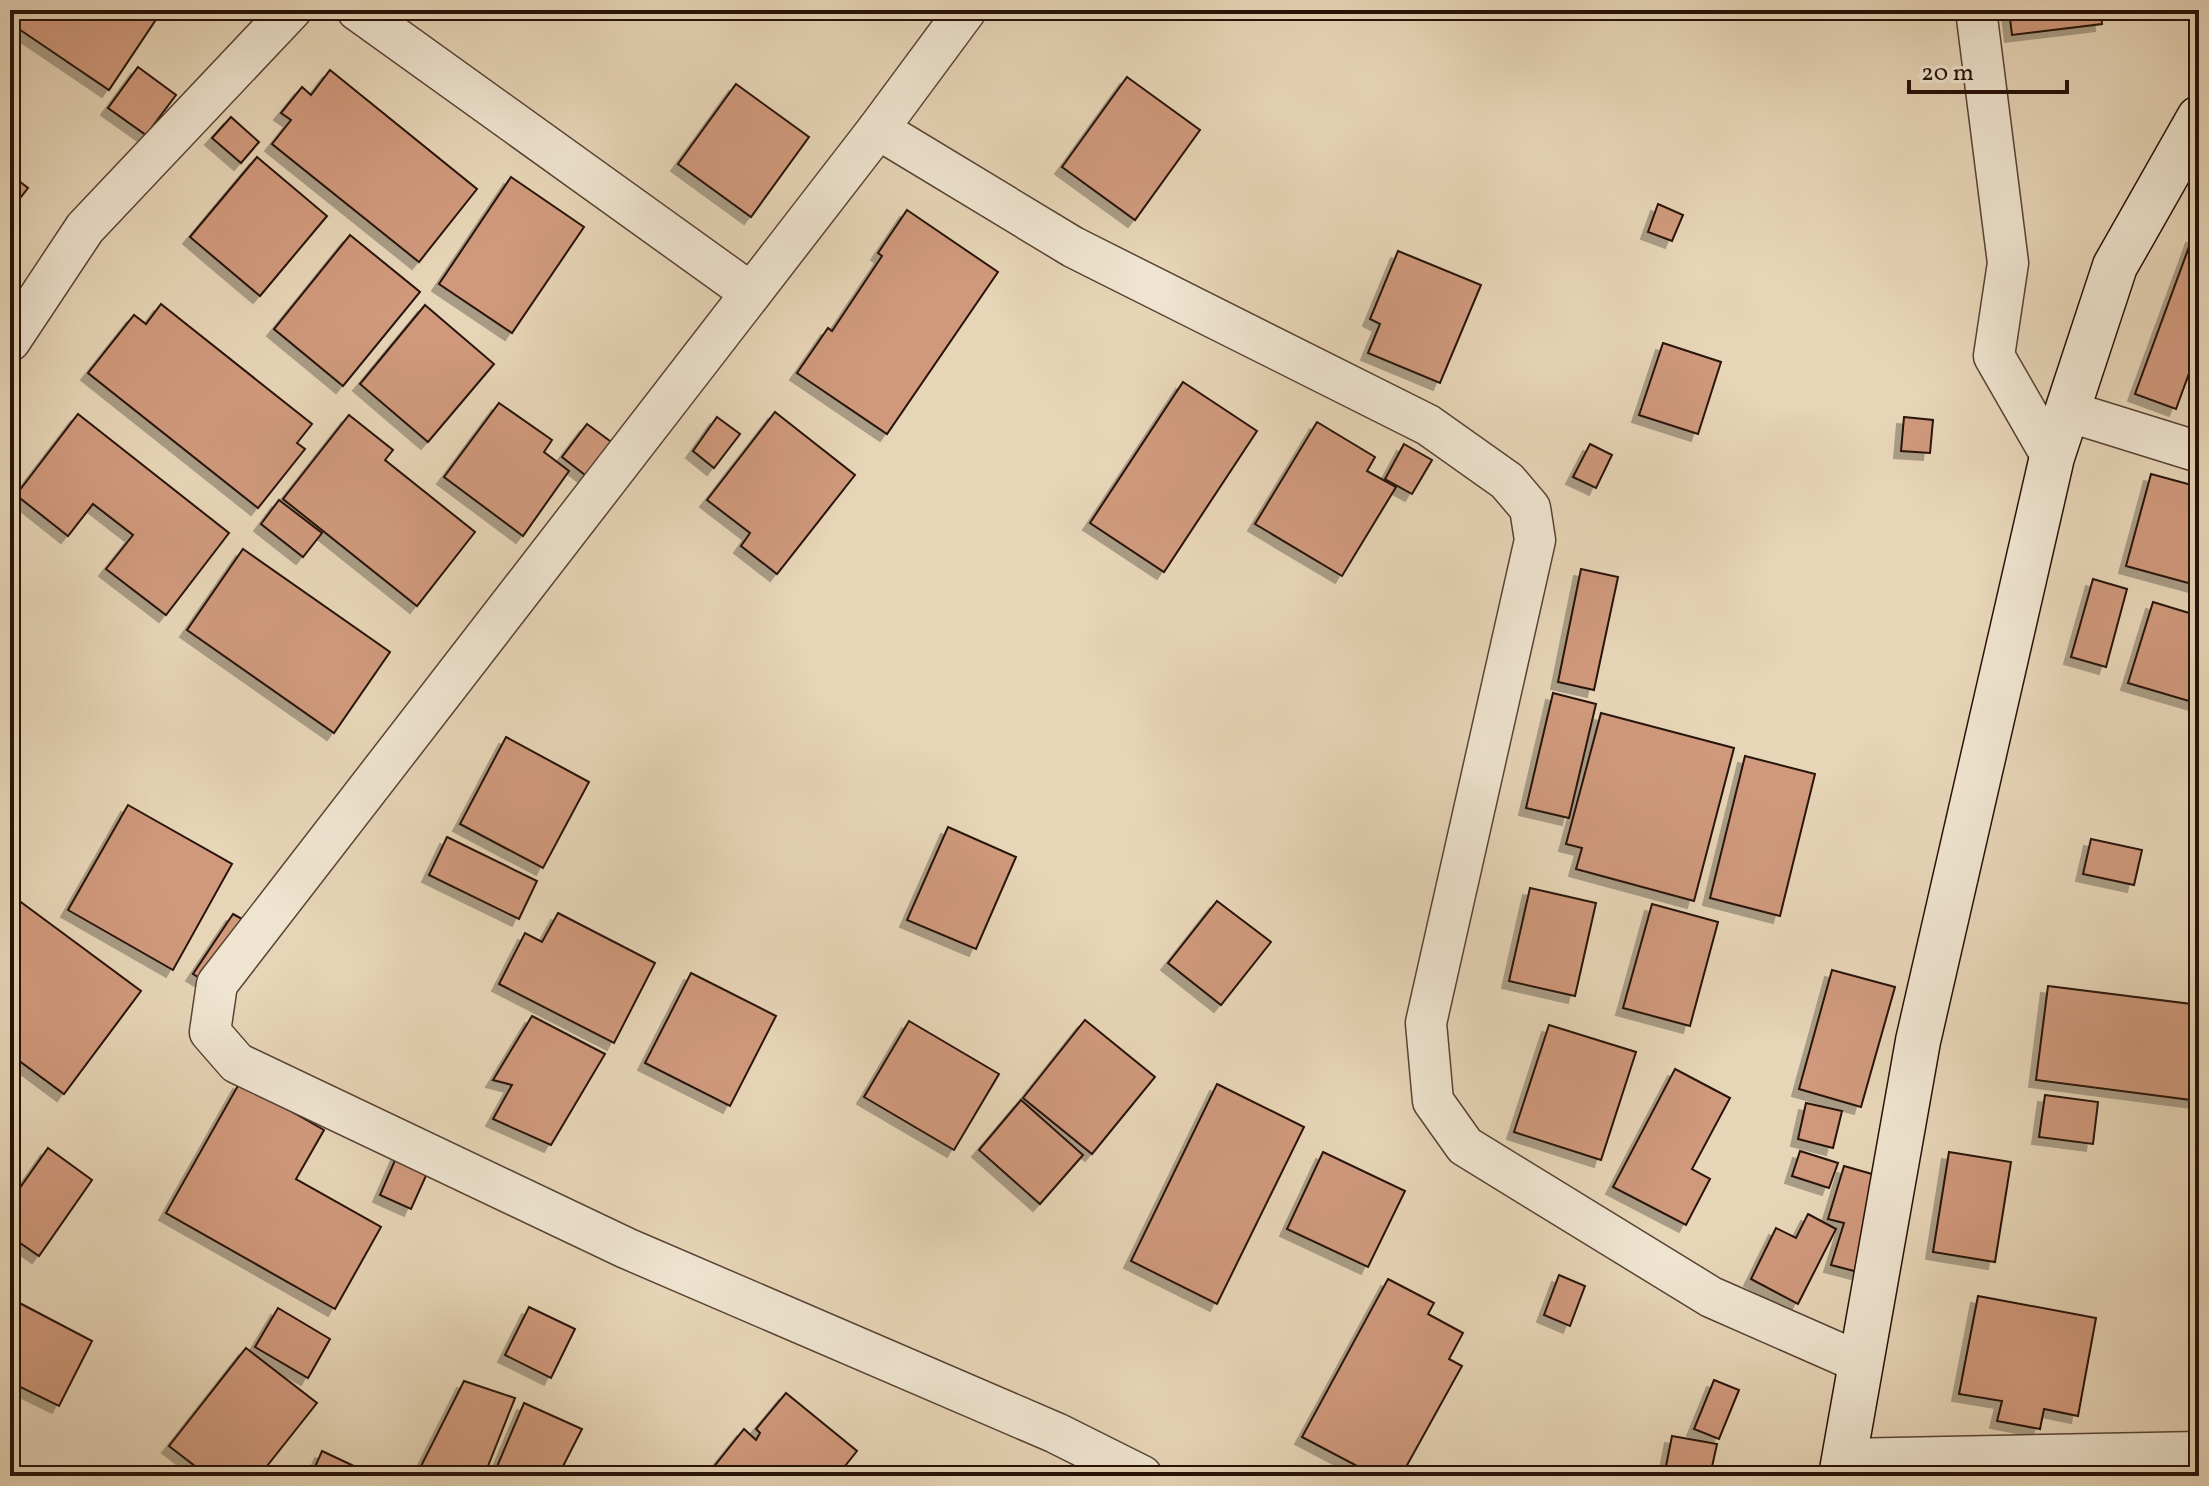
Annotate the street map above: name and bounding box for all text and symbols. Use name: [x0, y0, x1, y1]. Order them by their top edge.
scale bar: [1909, 44, 2067, 94]
text: 20 m: [1921, 57, 1974, 91]

